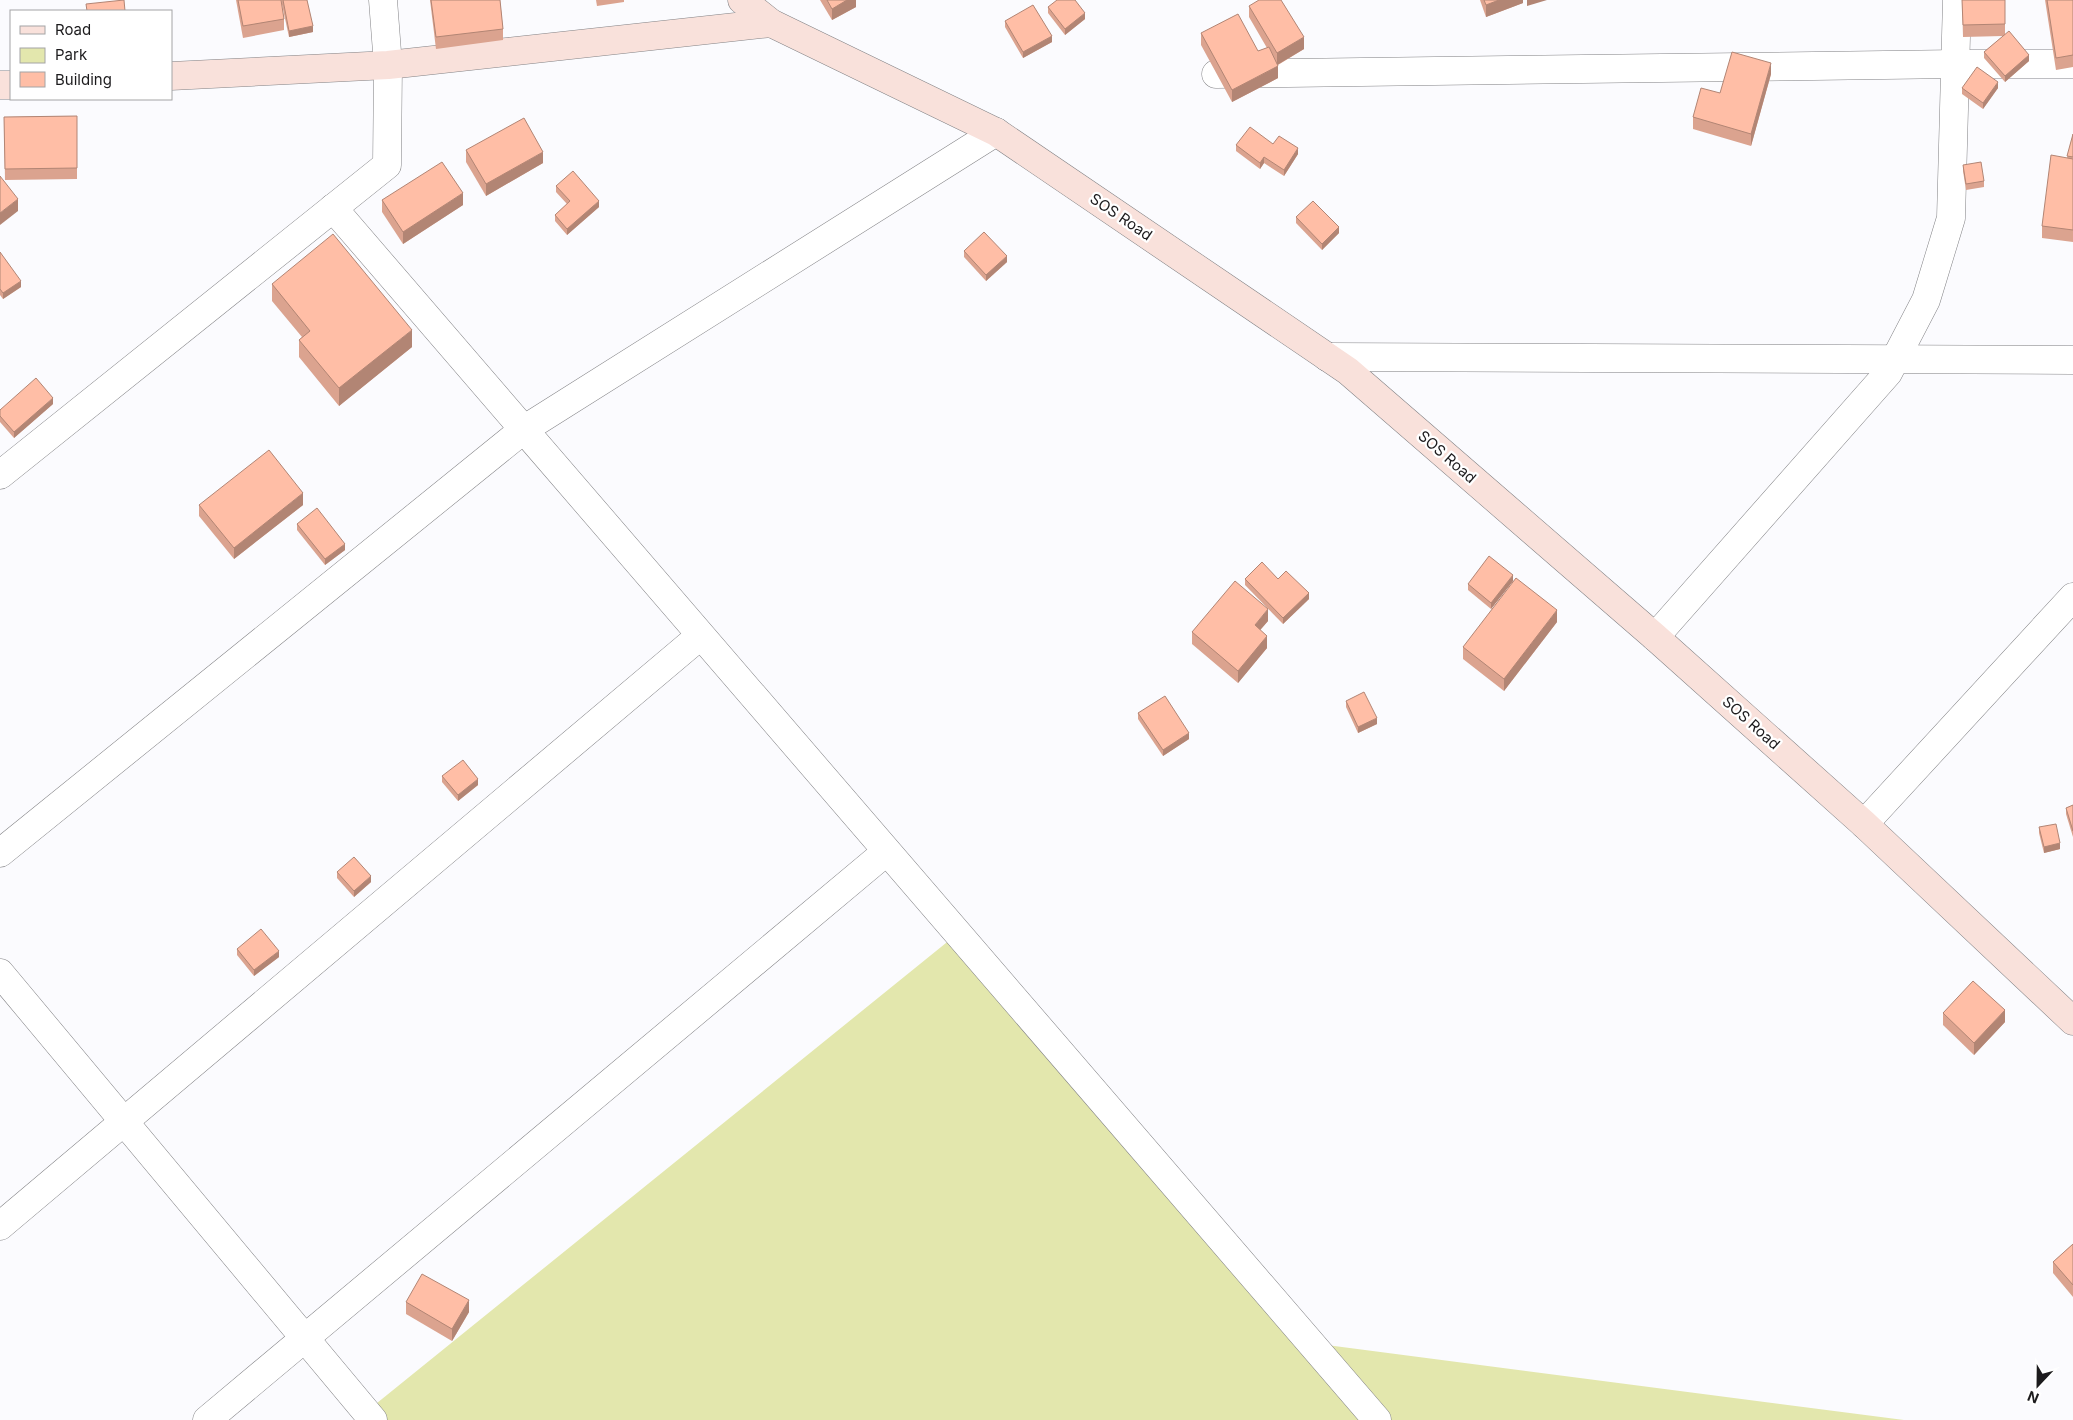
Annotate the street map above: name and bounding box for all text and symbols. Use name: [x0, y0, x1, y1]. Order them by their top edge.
legend: [10, 10, 172, 100]
text: Road: [55, 20, 91, 39]
text: Park: [55, 45, 88, 64]
text: Building: [55, 70, 112, 89]
street label: SOS Road: [1086, 189, 1156, 244]
street label: SOS Road: [1414, 426, 1480, 487]
street label: SOS Road: [1719, 692, 1784, 753]
north arrow: [2013, 1360, 2063, 1410]
text: N: [2025, 1388, 2041, 1407]

